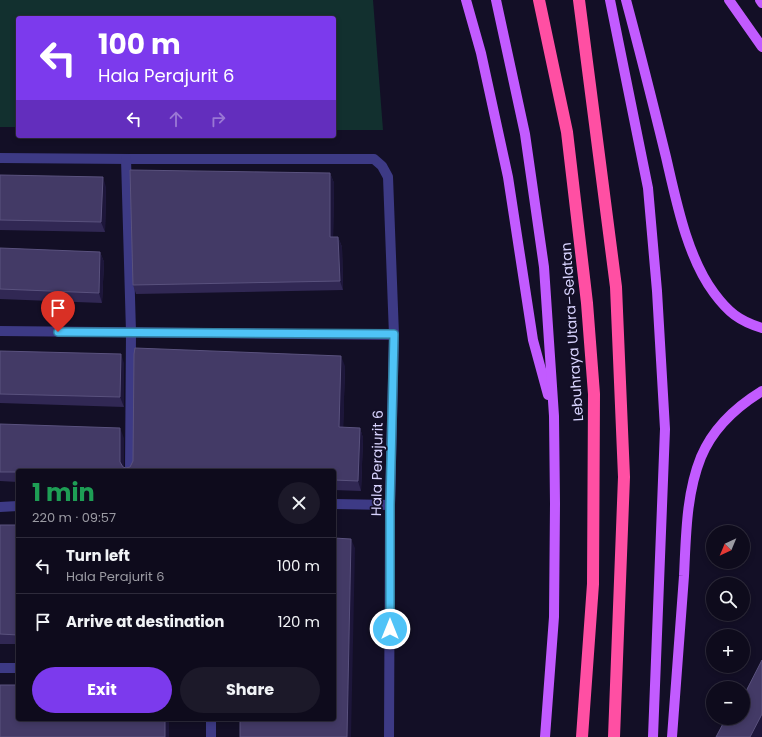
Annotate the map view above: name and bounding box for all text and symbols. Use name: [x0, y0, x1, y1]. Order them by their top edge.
text: 100 m: [98, 25, 181, 64]
icon: left: [32, 32, 84, 84]
text: Hala Perajurit 6: [98, 63, 234, 88]
icon: left: [123, 108, 145, 130]
icon: ahead: [165, 108, 187, 130]
icon: right: [207, 108, 229, 130]
street label: Lebuhraya Utara–Selatan: [556, 242, 588, 422]
pin: [41, 291, 75, 332]
icon: arrive: [47, 297, 69, 319]
street label: Hala Perajurit 6: [366, 410, 388, 516]
text: 1 min: [32, 476, 95, 509]
button: close: [278, 482, 320, 524]
text: 220 m · 09:57: [32, 508, 116, 527]
north arrow: [706, 525, 750, 569]
map controls: [706, 525, 750, 725]
text: Turn left: [66, 545, 130, 566]
icon: left: [32, 555, 54, 577]
text: 100 m: [277, 555, 320, 576]
text: Hala Perajurit 6: [66, 567, 165, 586]
button: search: [706, 577, 750, 621]
position arrow: [369, 608, 411, 650]
icon: arrive: [32, 611, 54, 633]
text: Arrive at destination: [66, 611, 224, 632]
text: 120 m: [278, 611, 320, 632]
button: +: [706, 629, 750, 673]
button: Exit: [32, 667, 172, 713]
button: Share: [180, 667, 320, 713]
button: −: [706, 681, 750, 725]

